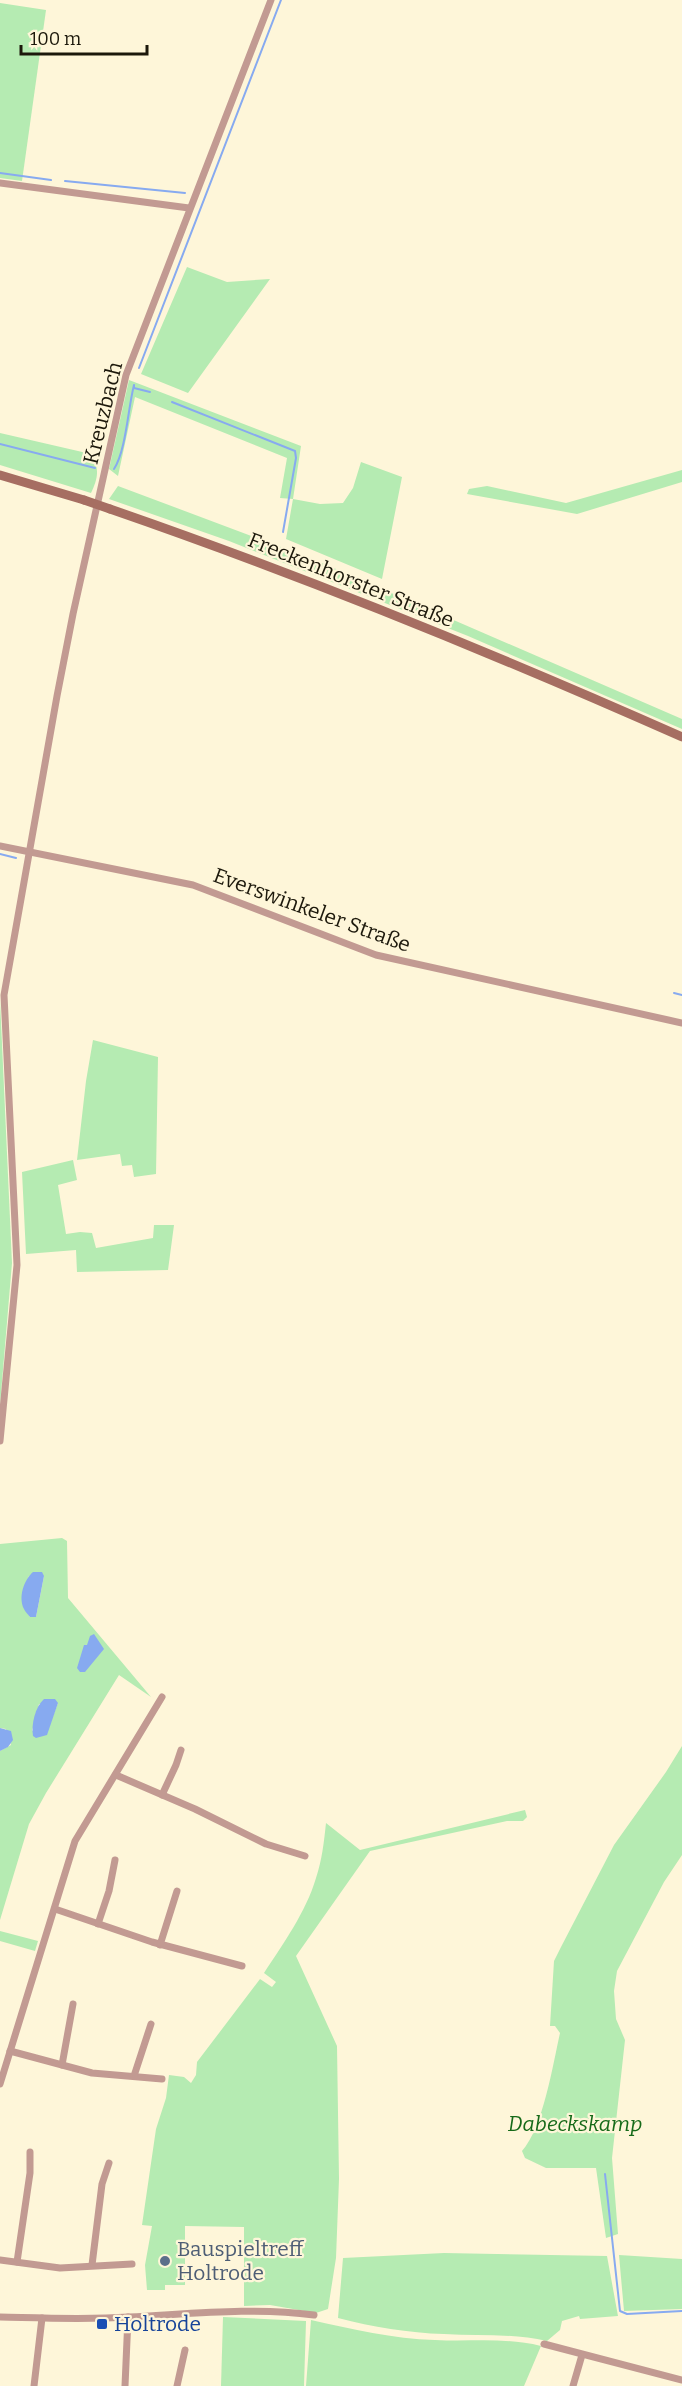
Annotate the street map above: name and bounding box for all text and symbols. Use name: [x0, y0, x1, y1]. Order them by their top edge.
scale bar: [21, 18, 147, 56]
text: 100 m: [30, 28, 81, 50]
street label: Kreuzbach: [78, 359, 128, 467]
street label: Freckenhorster Straße: [244, 527, 458, 633]
street label: Everswinkeler Straße: [210, 862, 414, 958]
park label: Dabeckskamp: [508, 2111, 642, 2137]
place label: Bauspieltreff Holtrode: [177, 2236, 305, 2286]
marker: Bauspieltreff Holtrode: [158, 2254, 172, 2268]
place label: Holtrode: [114, 2311, 201, 2337]
marker: Holtrode: [95, 2317, 109, 2331]

